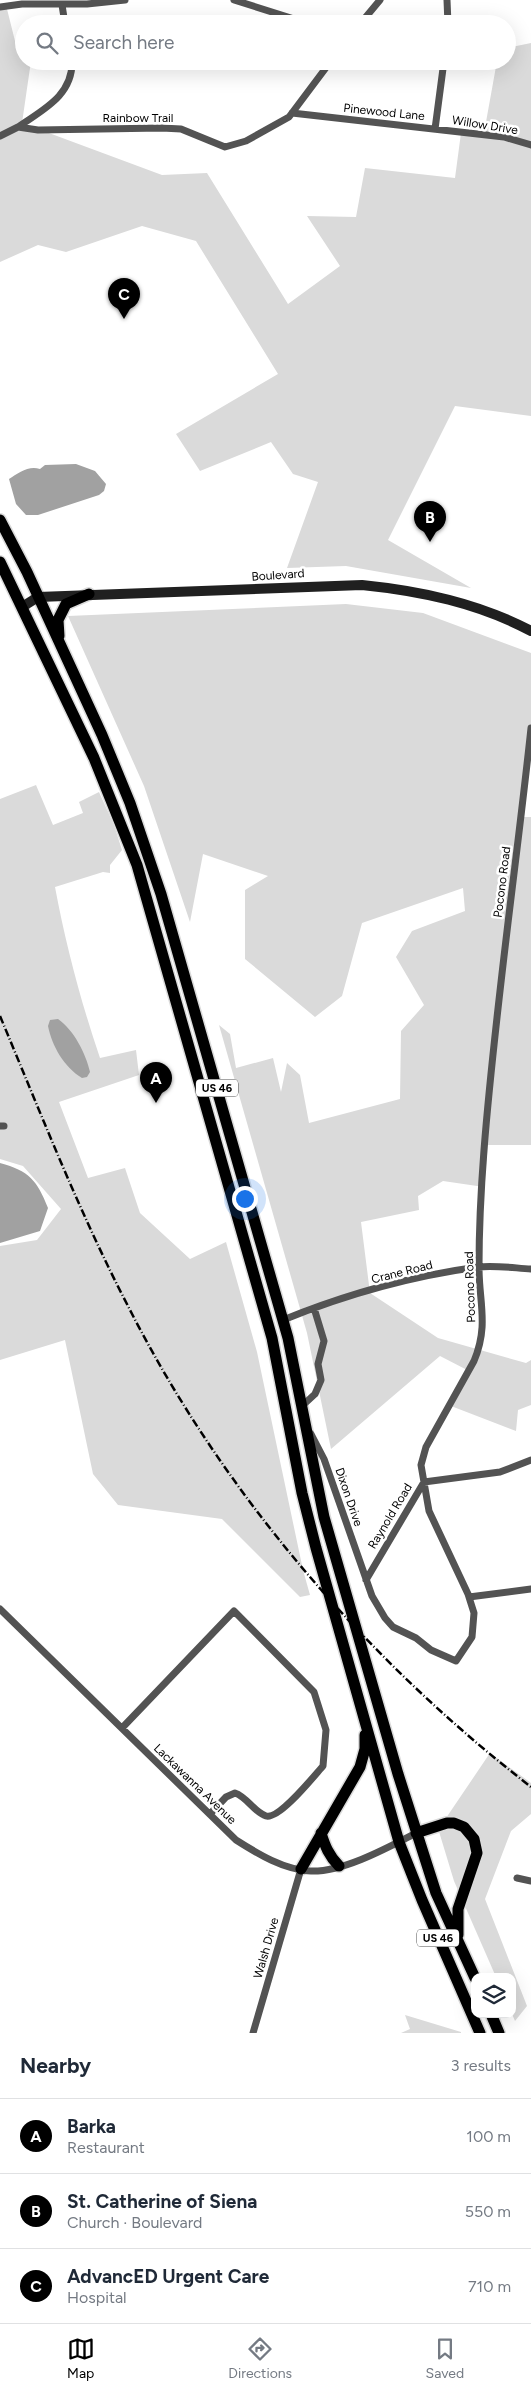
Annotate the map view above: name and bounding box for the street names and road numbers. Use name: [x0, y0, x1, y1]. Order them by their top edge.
street label: Pinewood Lane: [343, 101, 426, 123]
street label: Rainbow Trail: [103, 111, 173, 125]
street label: Willow Drive: [451, 113, 519, 137]
street label: Boulevard: [251, 566, 305, 584]
street label: Pocono Road: [491, 846, 513, 918]
road number: US 46: [196, 1080, 238, 1096]
street label: Pocono Road: [462, 1251, 478, 1323]
street label: Crane Road: [370, 1258, 434, 1286]
street label: Dixon Drive: [332, 1466, 366, 1529]
street label: Raynold Road: [365, 1481, 415, 1551]
street label: Lackawanna Avenue: [151, 1741, 239, 1827]
street label: Walsh Drive: [251, 1915, 282, 1980]
road number: US 46: [417, 1930, 459, 1946]

